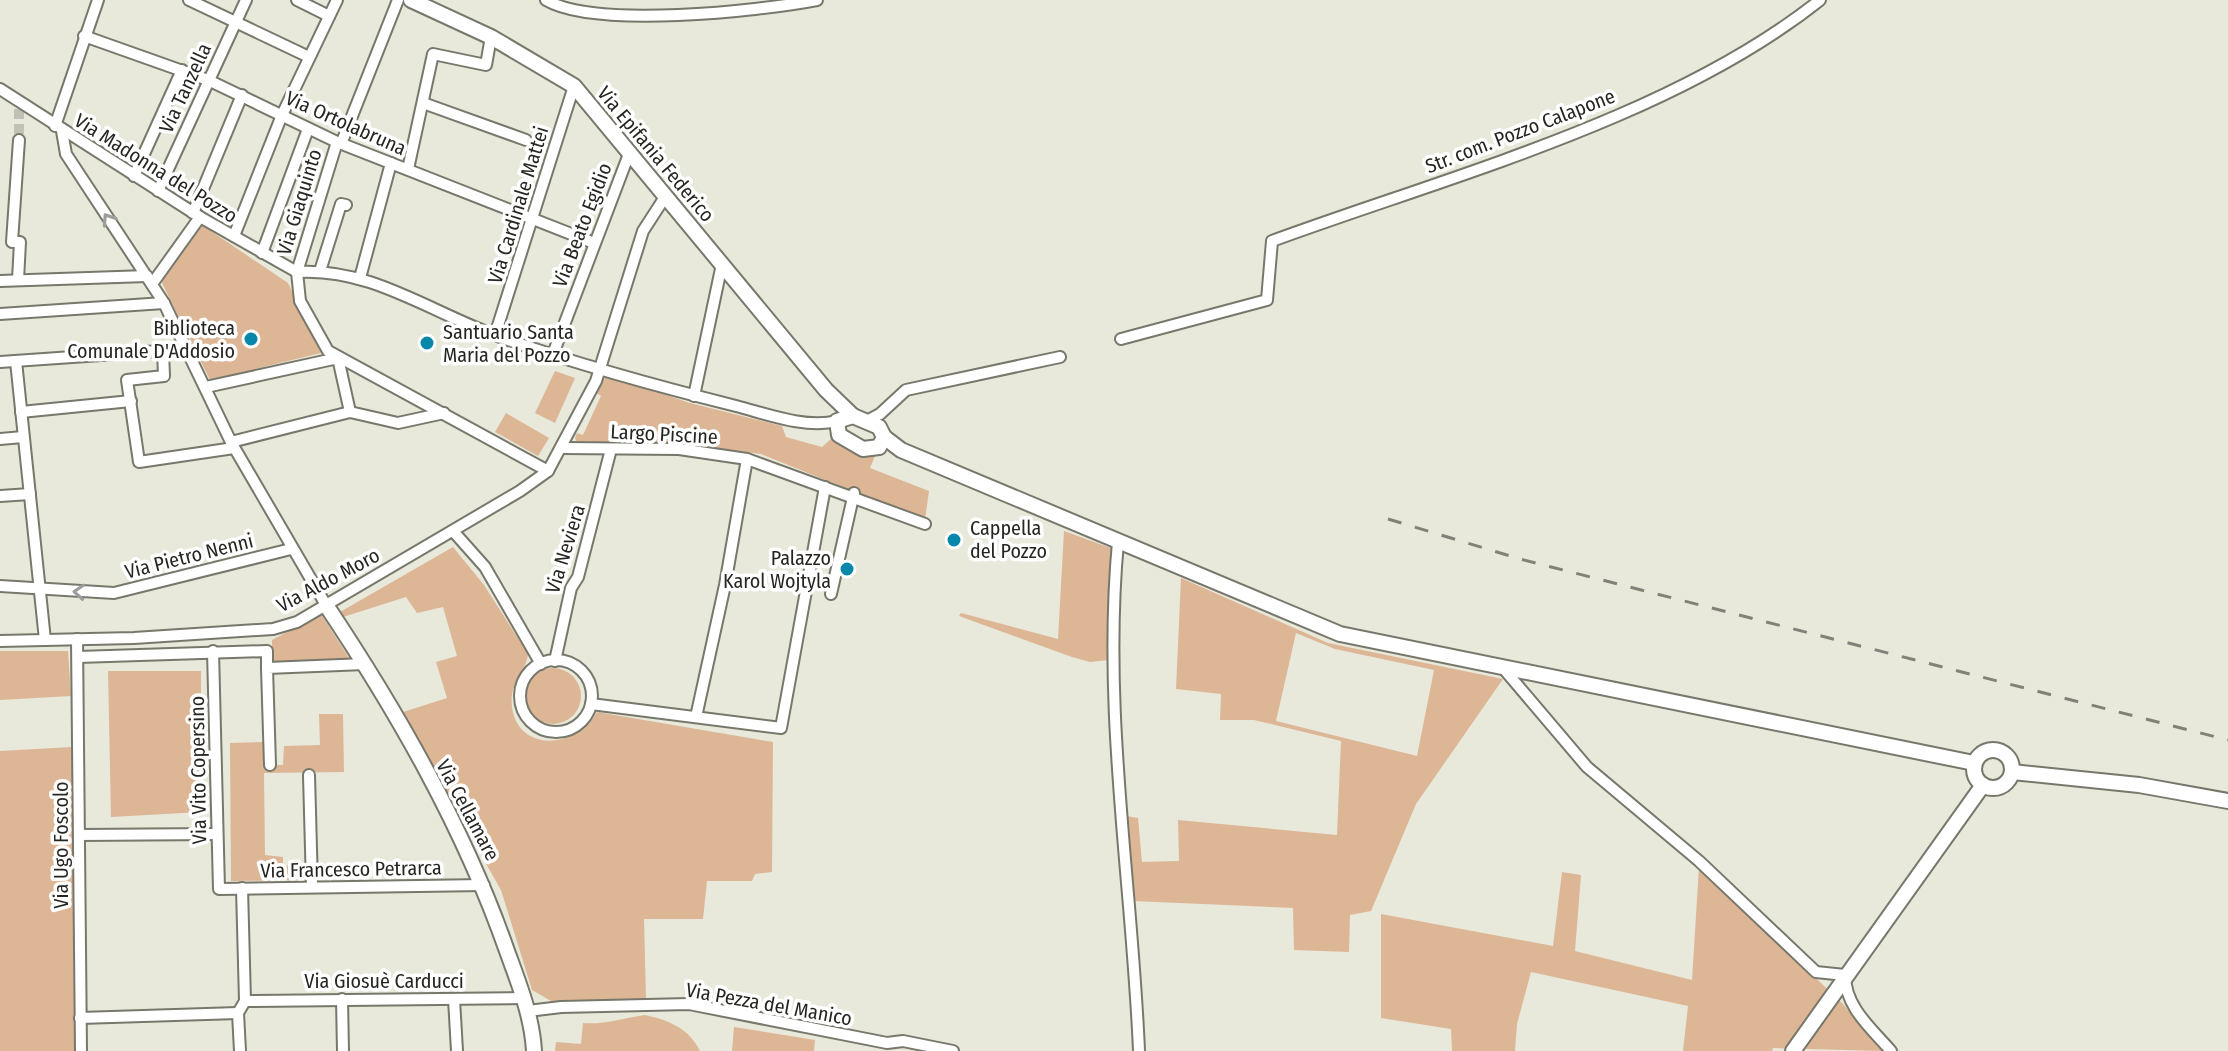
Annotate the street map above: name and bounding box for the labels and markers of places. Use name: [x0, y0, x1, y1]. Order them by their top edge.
place label: Biblioteca Comunale D'Addosio: [67, 316, 235, 363]
place label: Santuario Santa Maria del Pozzo: [443, 320, 574, 367]
marker: Biblioteca Comunale D'Addosio: [242, 330, 260, 348]
marker: Santuario Santa Maria del Pozzo: [418, 334, 436, 352]
place label: Cappella del Pozzo: [970, 516, 1047, 563]
marker: Cappella del Pozzo: [945, 531, 963, 549]
place label: Palazzo Karol Wojtyla: [723, 546, 831, 593]
marker: Palazzo Karol Wojtyla: [838, 560, 856, 578]

